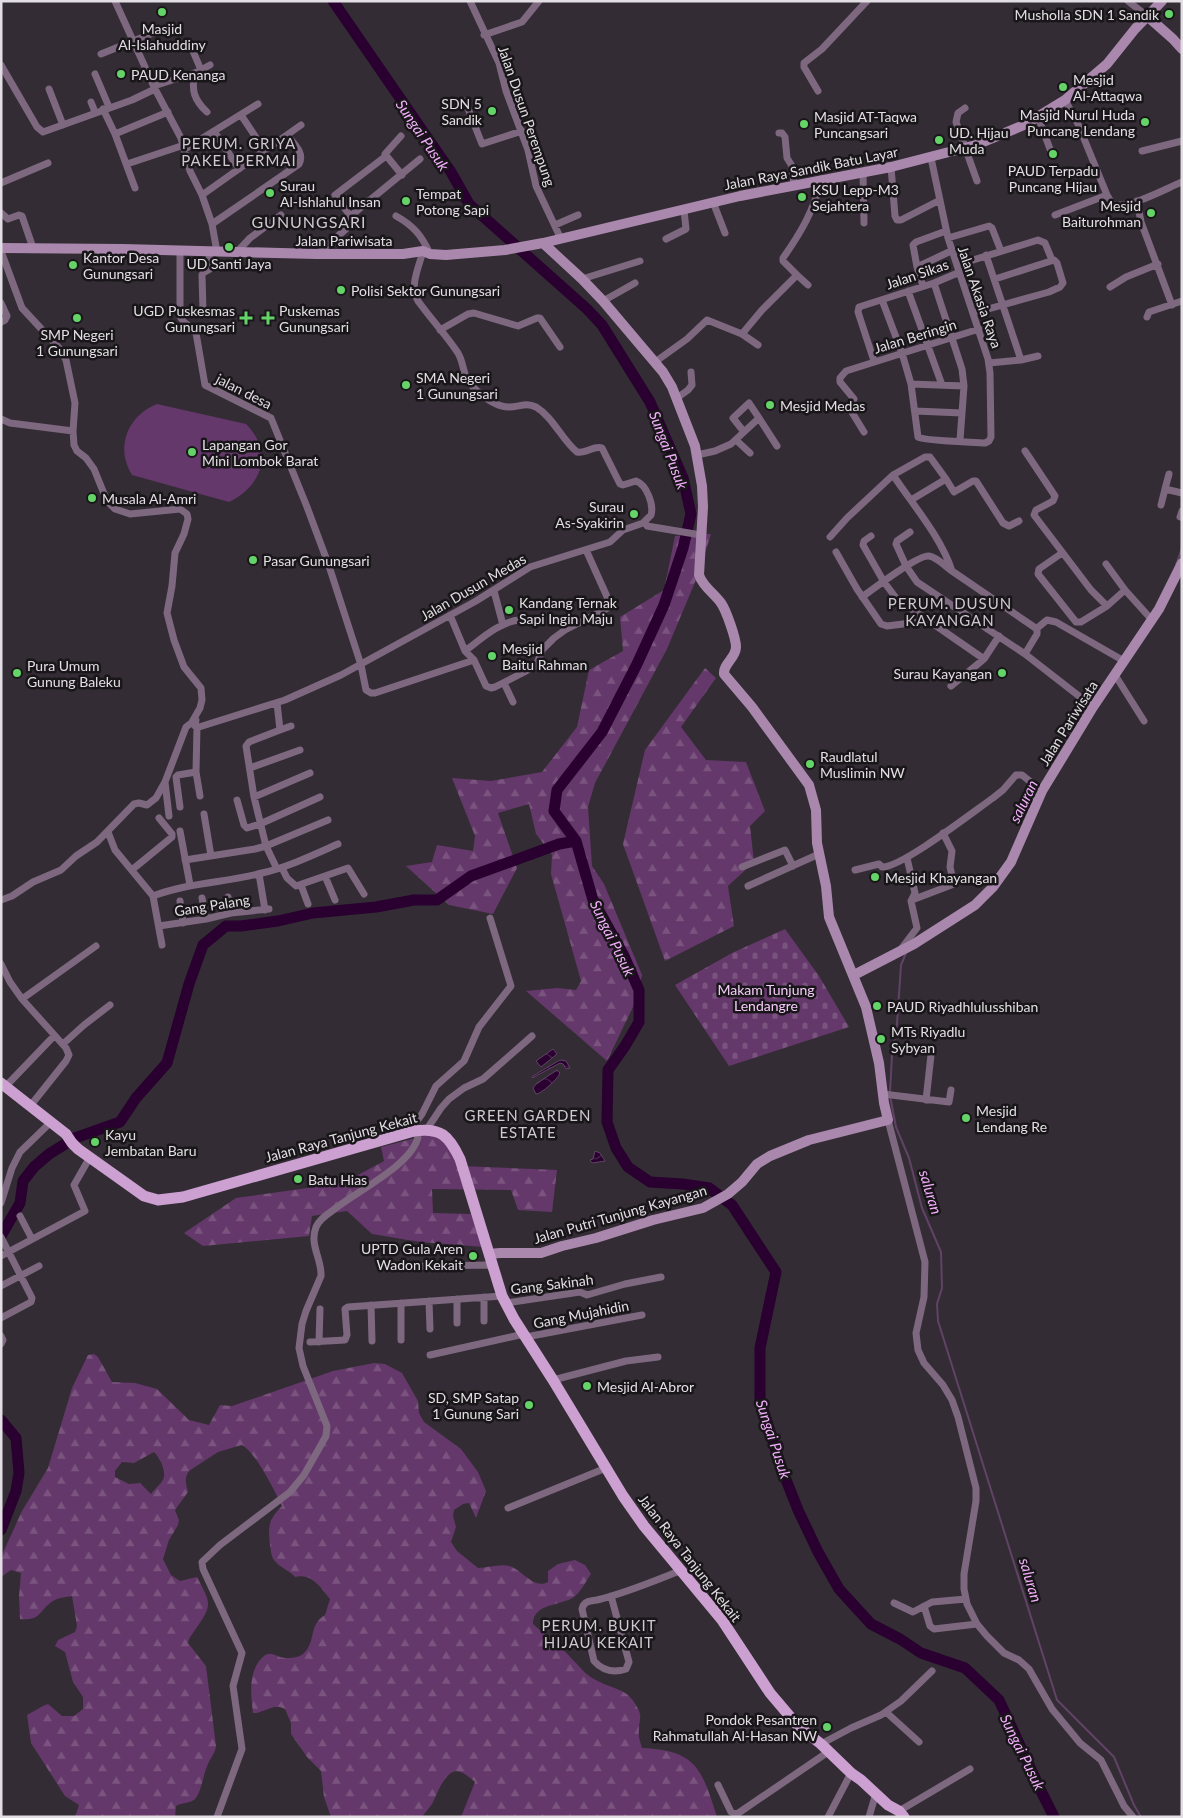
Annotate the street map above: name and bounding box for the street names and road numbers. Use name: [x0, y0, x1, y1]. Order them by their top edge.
street label: Jalan Dusun Perempung: [495, 43, 559, 189]
street label: Jalan Raya Sandik Batu Layar: [723, 143, 899, 193]
street label: Jalan Pariwisata: [295, 232, 393, 249]
street label: Jalan Akasia Raya: [955, 244, 1005, 350]
street label: Jalan Sikas: [883, 255, 951, 293]
street label: Jalan Beringin: [872, 315, 958, 357]
street label: jalan desa: [212, 369, 275, 412]
street label: Jalan Dusun Medas: [417, 550, 529, 624]
street label: Jalan Pariwisata: [1035, 677, 1101, 769]
street label: Gang Palang: [173, 891, 251, 919]
street label: Jalan Raya Tanjung Kekait: [263, 1109, 419, 1165]
street label: Jalan Putri Tunjung Kayangan: [532, 1181, 708, 1247]
street label: Gang Sakinah: [510, 1270, 594, 1298]
street label: Gang Mujahidin: [532, 1296, 630, 1332]
street label: Jalan Raya Tanjung Kekait: [635, 1491, 745, 1625]

